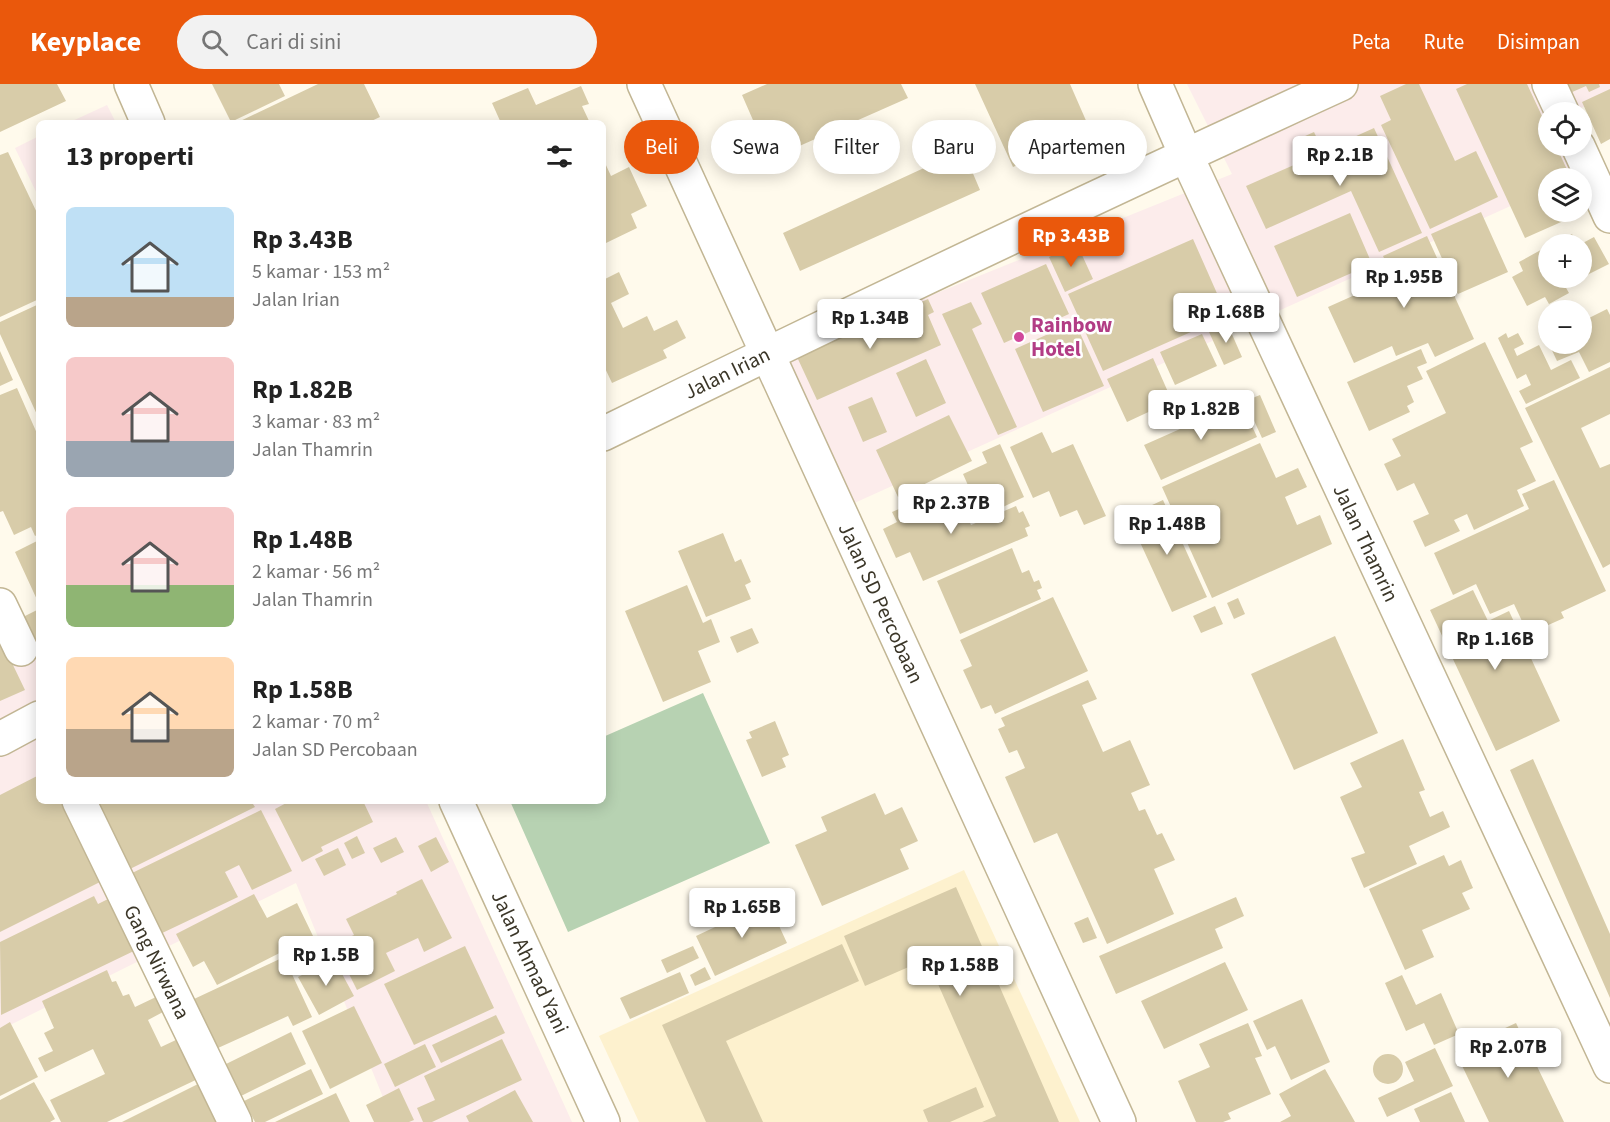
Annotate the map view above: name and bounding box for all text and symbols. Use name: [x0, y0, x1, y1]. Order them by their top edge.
search box: [177, 15, 597, 69]
text: Keyplace: [30, 22, 141, 62]
icon: search: [198, 26, 231, 59]
text: Cari di sini: [246, 26, 342, 58]
text: Peta: [1352, 27, 1390, 57]
text: Rute: [1423, 27, 1464, 57]
text: Disimpan: [1497, 27, 1580, 57]
map controls: [1538, 102, 1592, 354]
button: locate: [1538, 102, 1592, 156]
chip: Beli: [624, 120, 699, 174]
chip: Sewa: [711, 120, 801, 174]
chip: Filter: [813, 120, 900, 174]
chip: Baru: [912, 120, 996, 174]
chip: Apartemen: [1008, 120, 1147, 174]
pin: Rp 2.1B: [1285, 136, 1395, 187]
text: 13 properti: [66, 138, 194, 175]
icon: filters: [543, 140, 576, 173]
text: Rp 2.1B: [1307, 141, 1373, 169]
button: layers: [1538, 168, 1592, 222]
pin: Rp 3.43B: [1009, 217, 1133, 268]
text: Rp 3.43B: [252, 221, 353, 258]
text: Rp 3.43B: [1032, 222, 1110, 250]
icon: home: [114, 231, 186, 303]
button: +: [1538, 234, 1592, 288]
text: 5 kamar · 153 m²: [252, 258, 390, 286]
pin: Rp 1.95B: [1342, 258, 1466, 309]
text: Rp 1.95B: [1365, 263, 1443, 291]
text: Jalan Irian: [252, 286, 340, 314]
pin: Rp 1.68B: [1164, 293, 1288, 344]
text: Rp 1.68B: [1187, 298, 1265, 326]
pin: Rp 1.34B: [808, 299, 932, 350]
button: −: [1538, 300, 1592, 354]
text: Rp 1.34B: [831, 304, 909, 332]
place label: Rainbow Hotel: [1031, 310, 1112, 364]
marker: Rainbow Hotel: [1012, 330, 1026, 344]
street label: Jalan Irian: [679, 339, 775, 407]
text: Rp 1.82B: [252, 371, 353, 408]
icon: home: [114, 381, 186, 453]
pin: Rp 1.82B: [1139, 390, 1263, 441]
text: Rp 1.82B: [1162, 395, 1240, 423]
text: 3 kamar · 83 m²: [252, 408, 380, 436]
text: Jalan Thamrin: [252, 436, 373, 464]
street label: Jalan Thamrin: [1326, 479, 1406, 607]
pin: Rp 2.37B: [889, 484, 1013, 535]
text: Rp 2.37B: [912, 489, 990, 517]
pin: Rp 1.48B: [1105, 505, 1229, 556]
text: Rp 1.48B: [1128, 510, 1206, 538]
street label: Jalan SD Percobaan: [831, 518, 931, 688]
text: Rp 1.48B: [252, 521, 353, 558]
icon: home: [114, 531, 186, 603]
text: 2 kamar · 56 m²: [252, 558, 380, 586]
text: Jalan Thamrin: [252, 586, 373, 614]
pin: Rp 1.16B: [1433, 620, 1557, 671]
text: Rp 1.16B: [1456, 625, 1534, 653]
text: Rp 1.58B: [252, 671, 353, 708]
icon: home: [114, 681, 186, 753]
text: 2 kamar · 70 m²: [252, 708, 380, 736]
text: Jalan SD Percobaan: [252, 736, 418, 764]
street label: Jalan Ahmad Yani: [484, 886, 576, 1038]
pin: Rp 1.65B: [680, 888, 804, 939]
text: Rp 1.65B: [703, 893, 781, 921]
street label: Gang Nirwana: [116, 900, 198, 1024]
pin: Rp 1.5B: [271, 936, 381, 987]
text: Rp 1.5B: [293, 941, 359, 969]
pin: Rp 1.58B: [898, 946, 1022, 997]
text: Rp 1.58B: [921, 951, 999, 979]
pin: Rp 2.07B: [1446, 1028, 1570, 1079]
text: Rp 2.07B: [1469, 1033, 1547, 1061]

